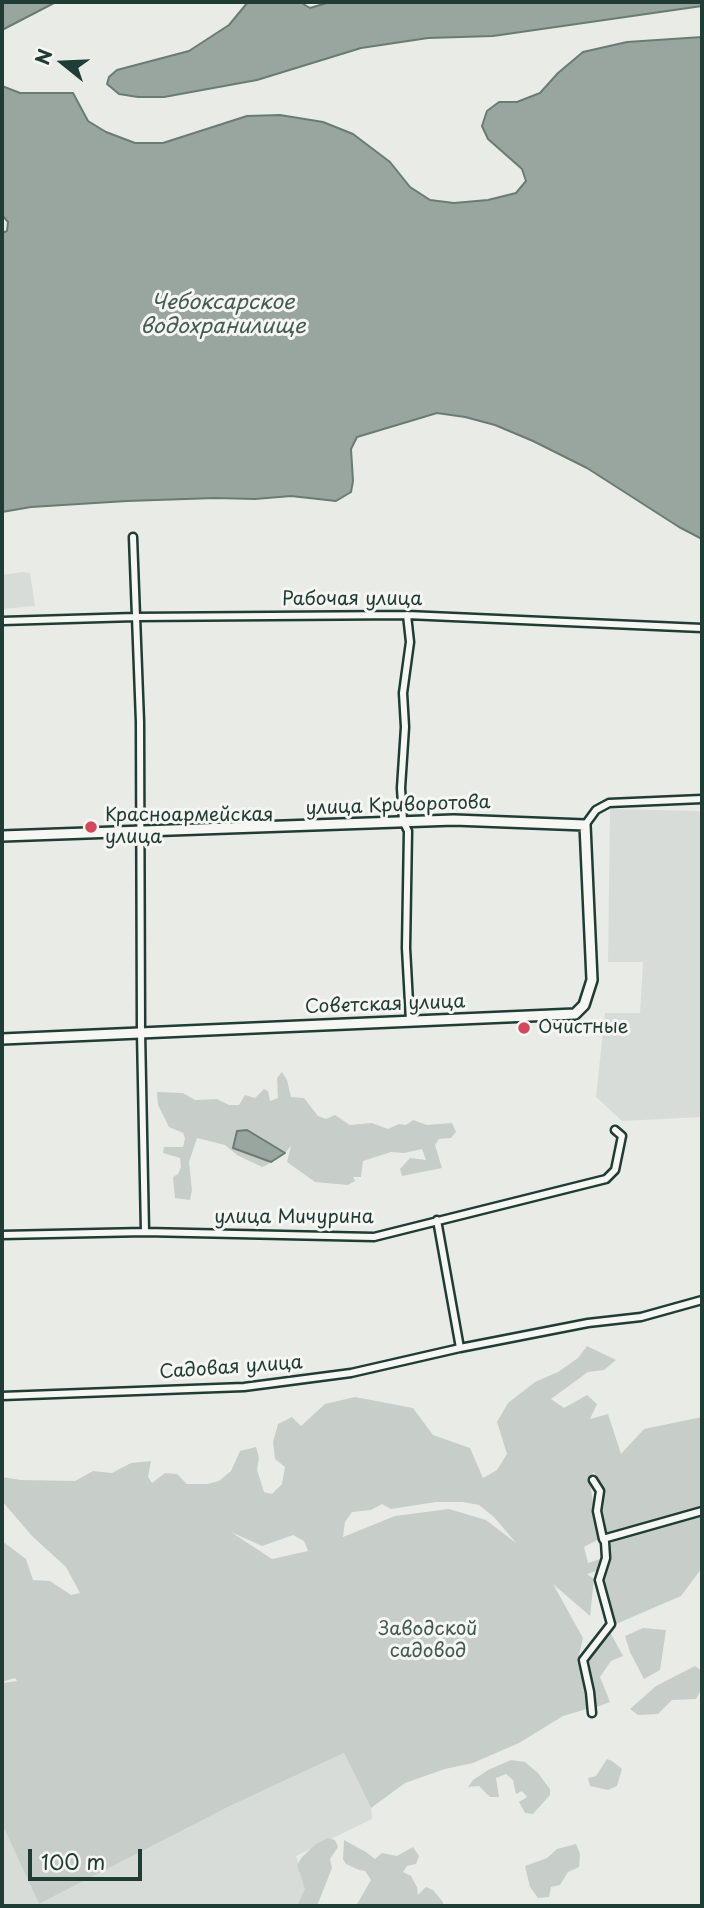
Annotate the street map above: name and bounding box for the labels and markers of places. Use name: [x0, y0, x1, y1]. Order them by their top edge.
place label: Красноармейская улица: [105, 805, 273, 849]
marker: Красноармейская улица: [83, 819, 99, 835]
place label: Очистные: [538, 1017, 629, 1039]
marker: Очистные: [516, 1020, 532, 1036]

